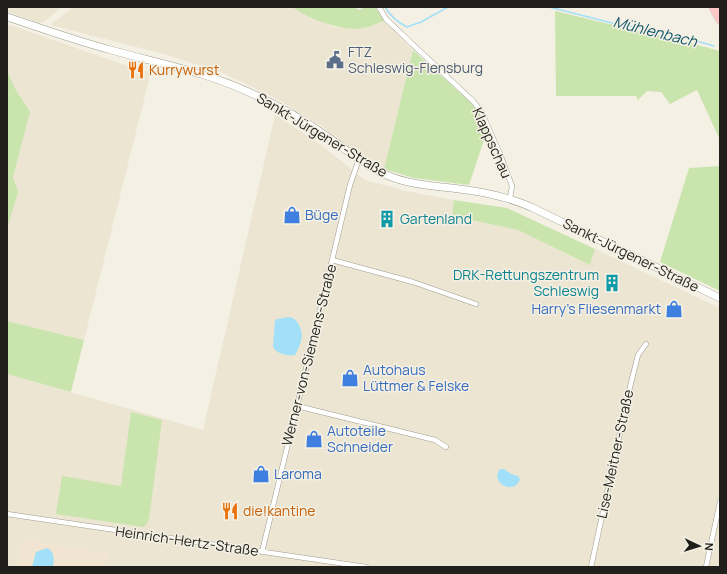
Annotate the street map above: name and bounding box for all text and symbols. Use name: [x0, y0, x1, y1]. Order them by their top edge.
water label: Mühlenbach: [611, 11, 700, 52]
place label: FTZ Schleswig-Flensburg: [348, 42, 483, 77]
public building icon: FTZ Schleswig-Flensburg: [325, 50, 345, 70]
restaurant icon: Kurrywurst: [126, 60, 146, 80]
place label: Kurrywurst: [149, 60, 220, 79]
street label: Sankt-Jürgener-Straße: [253, 88, 391, 181]
street label: Klappschau: [468, 105, 516, 181]
shop icon: Büge: [282, 205, 302, 225]
place label: Büge: [305, 205, 338, 224]
building icon: Gartenland: [377, 209, 397, 229]
place label: Gartenland: [400, 209, 472, 228]
street label: Sankt-Jürgener-Straße: [560, 213, 702, 296]
street label: Werner-von-Siemens-Straße: [277, 262, 340, 448]
place label: DRK-Rettungszentrum Schleswig: [453, 265, 599, 300]
building icon: DRK-Rettungszentrum Schleswig: [602, 273, 622, 293]
place label: Harry's Fliesenmarkt: [531, 299, 661, 318]
shop icon: Harry's Fliesenmarkt: [664, 299, 684, 319]
place label: Autohaus Lüttmer & Felske: [363, 360, 469, 395]
shop icon: Autohaus Lüttmer & Felske: [340, 368, 360, 388]
street label: Lise-Meitner-Straße: [592, 388, 637, 520]
place label: Autoteile Schneider: [327, 421, 393, 456]
shop icon: Autoteile Schneider: [304, 429, 324, 449]
shop icon: Laroma: [251, 464, 271, 484]
place label: Laroma: [274, 464, 322, 483]
restaurant icon: die!kantine: [220, 501, 240, 521]
place label: die!kantine: [243, 501, 316, 520]
street label: Heinrich-Hertz-Straße: [114, 521, 260, 560]
north arrow: [679, 526, 719, 566]
text: N: [702, 542, 717, 551]

